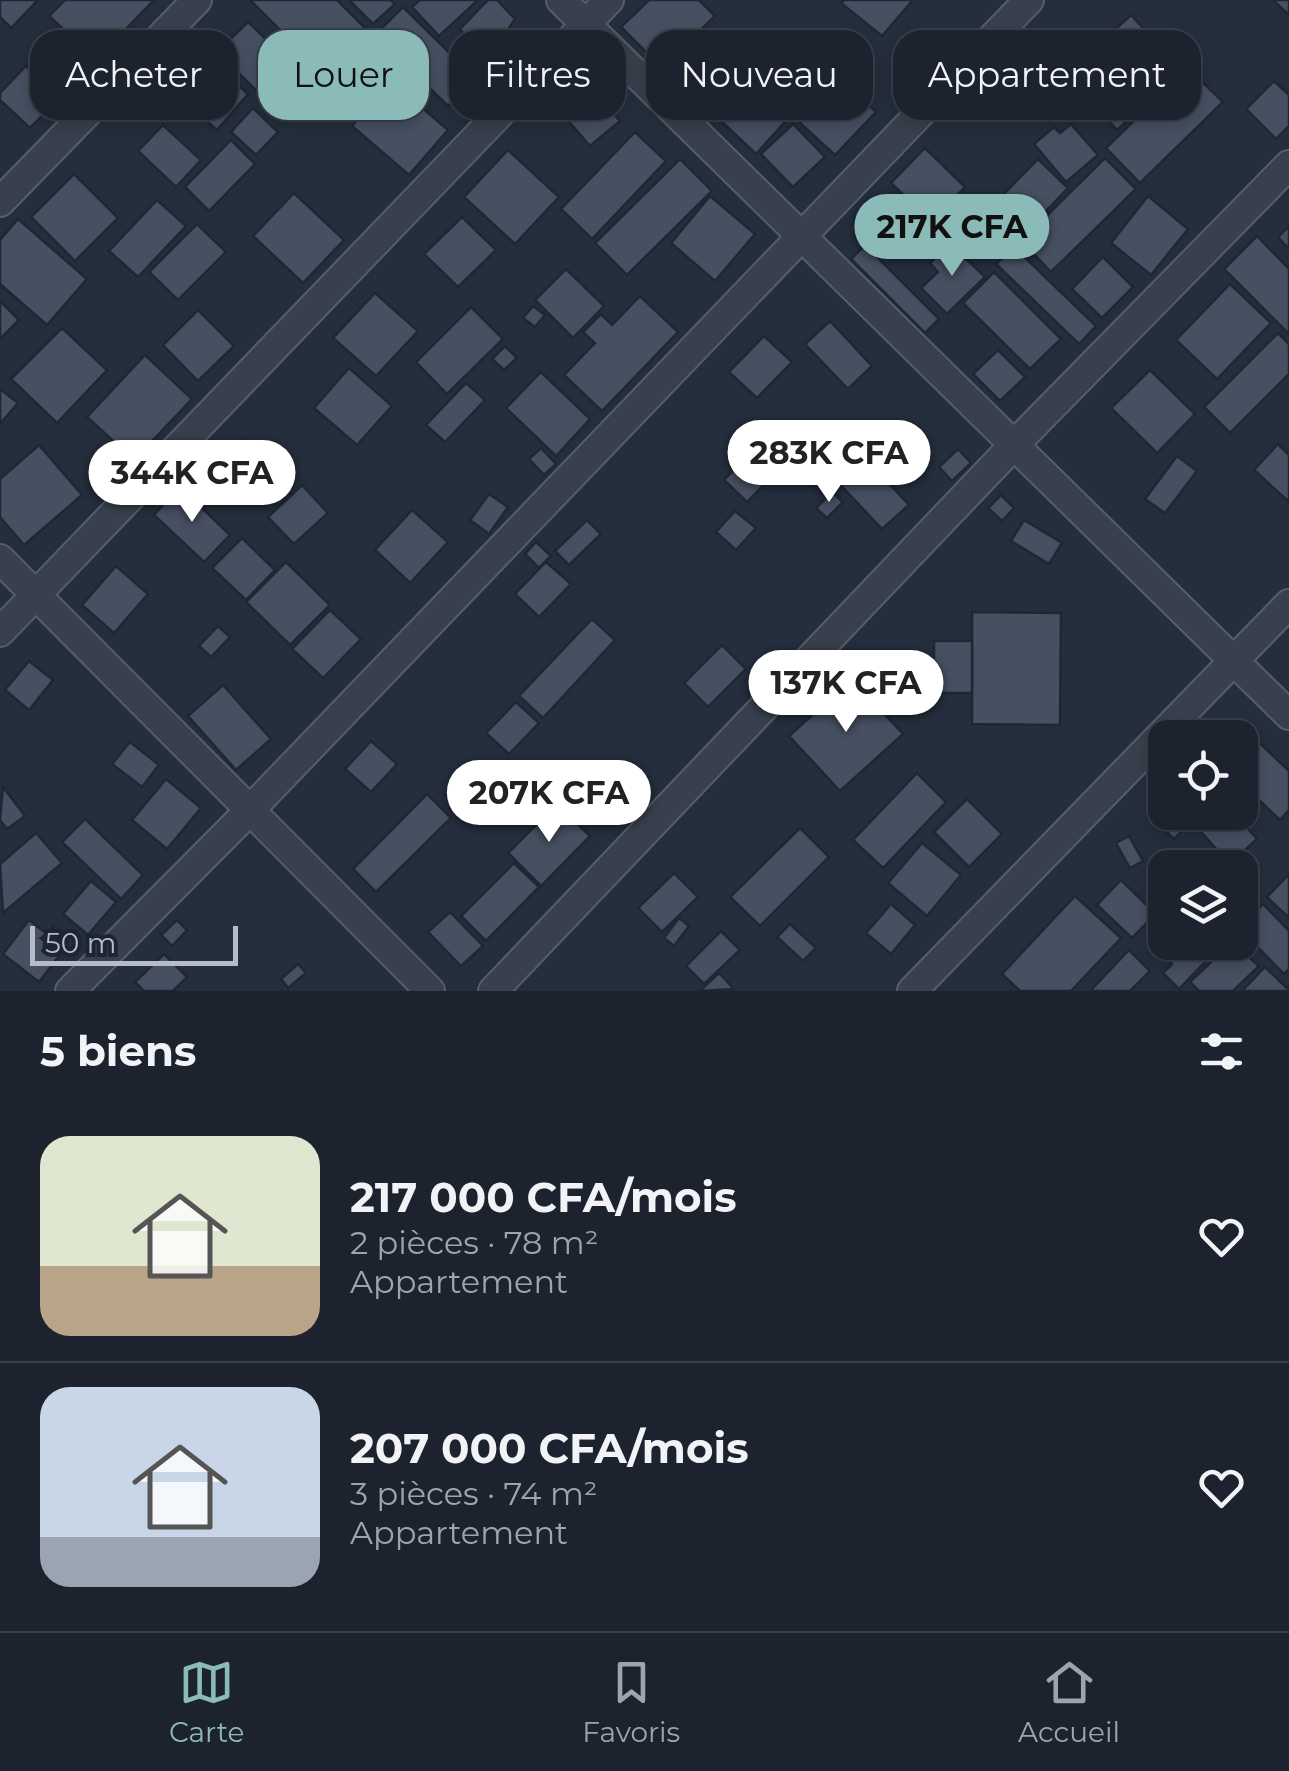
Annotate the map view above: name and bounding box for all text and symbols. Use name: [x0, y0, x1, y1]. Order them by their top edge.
chip: Acheter: [30, 30, 238, 120]
chip: Louer: [258, 30, 429, 120]
chip: Filtres: [449, 30, 626, 120]
chip: Nouveau: [646, 30, 873, 120]
chip: Appartement: [893, 30, 1201, 120]
pin: 217K CFA: [849, 194, 1055, 279]
text: 217K CFA: [876, 207, 1028, 246]
pin: 283K CFA: [726, 420, 932, 505]
text: 283K CFA: [750, 433, 908, 472]
pin: 344K CFA: [89, 440, 295, 525]
text: 344K CFA: [111, 453, 274, 492]
pin: 137K CFA: [743, 650, 949, 735]
text: 137K CFA: [770, 663, 922, 702]
map controls: [1148, 720, 1258, 960]
button: locate: [1148, 720, 1258, 830]
pin: 207K CFA: [446, 760, 652, 845]
text: 207K CFA: [469, 773, 629, 812]
button: layers: [1148, 850, 1258, 960]
scale bar: [30, 921, 238, 966]
text: 50 m: [45, 926, 116, 960]
icon: filters: [1194, 1024, 1249, 1079]
text: 5 biens: [40, 1025, 196, 1077]
text: 217 000 CFA/mois: [350, 1171, 737, 1223]
icon: home: [120, 1176, 240, 1296]
icon: heart: [1194, 1209, 1249, 1264]
text: 2 pièces · 78 m²: [350, 1223, 598, 1262]
text: Appartement: [350, 1262, 568, 1301]
text: 207 000 CFA/mois: [350, 1422, 748, 1474]
icon: home: [120, 1427, 240, 1547]
icon: heart: [1194, 1460, 1249, 1515]
text: 3 pièces · 74 m²: [350, 1474, 598, 1513]
text: Appartement: [350, 1513, 568, 1552]
tab: Carte: [169, 1655, 244, 1749]
tab: Favoris: [582, 1655, 680, 1749]
tab: Accueil: [1018, 1655, 1120, 1749]

